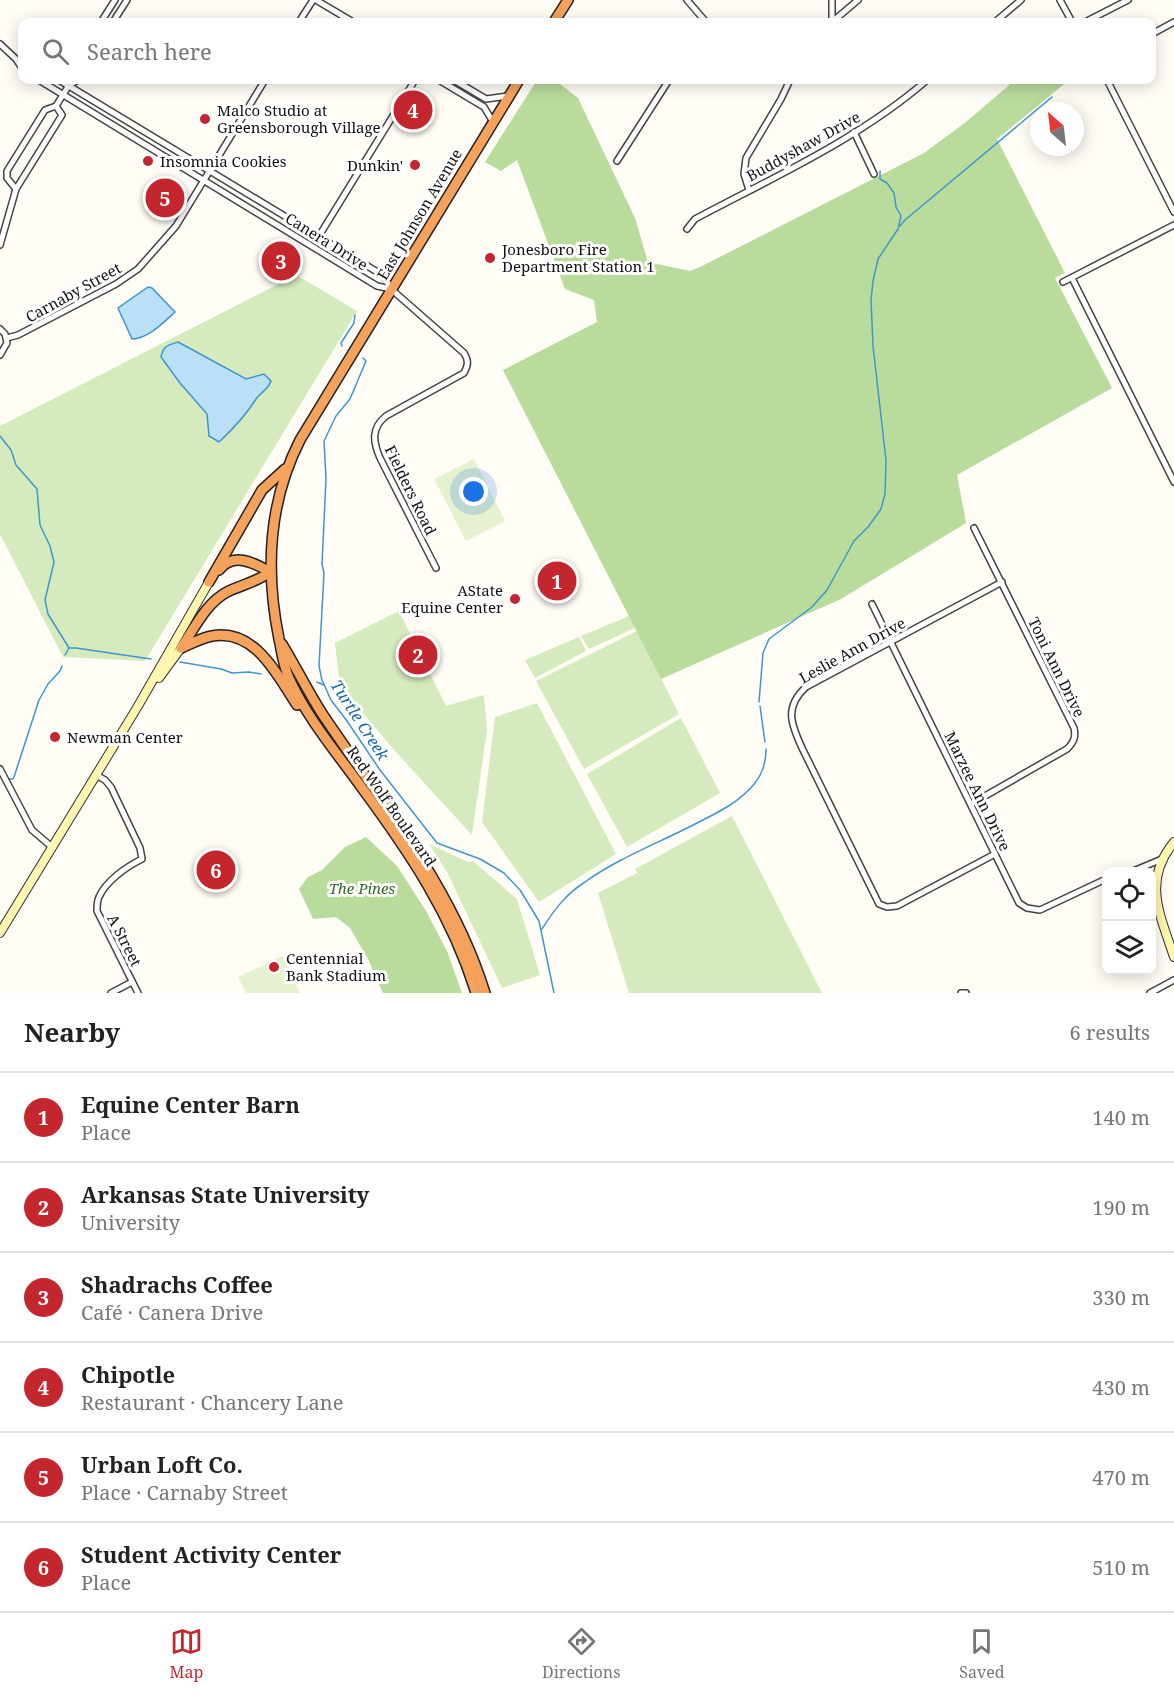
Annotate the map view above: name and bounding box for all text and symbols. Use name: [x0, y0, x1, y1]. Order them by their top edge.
search box: [18, 18, 1156, 84]
icon: search: [39, 35, 72, 68]
text: Search here: [87, 36, 212, 66]
pin: 4: [394, 88, 432, 132]
place label: Malco Studio at Greensborough Village: [217, 100, 381, 137]
north arrow: [1030, 102, 1084, 156]
street label: Buddyshaw Drive: [742, 106, 864, 186]
marker: Malco Studio at Greensborough Village: [198, 112, 212, 126]
street label: East Johnson Avenue: [372, 145, 466, 283]
place label: Insomnia Cookies: [160, 151, 287, 171]
marker: Insomnia Cookies: [141, 154, 155, 168]
place label: Dunkin': [347, 155, 403, 175]
marker: Dunkin': [408, 158, 422, 172]
pin: 5: [146, 176, 184, 220]
street label: Canera Drive: [282, 208, 372, 274]
pin: 3: [262, 238, 300, 284]
place label: Jonesboro Fire Department Station 1: [501, 239, 655, 276]
marker: Jonesboro Fire Department Station 1: [483, 251, 497, 265]
street label: Carnaby Street: [22, 258, 124, 326]
street label: Fielders Road: [381, 442, 441, 538]
your location: [459, 477, 488, 506]
pin: 1: [538, 558, 576, 604]
place label: AState Equine Center: [401, 580, 503, 617]
marker: AState Equine Center: [508, 592, 522, 606]
street label: Leslie Ann Drive: [795, 612, 909, 688]
street label: Toni Ann Drive: [1024, 614, 1090, 720]
pin: 2: [398, 632, 438, 678]
water label: Turtle Creek: [326, 676, 395, 765]
place label: Newman Center: [67, 727, 183, 747]
street label: Marzee Ann Drive: [940, 728, 1016, 854]
marker: Newman Center: [48, 730, 62, 744]
street label: Red Wolf Boulevard: [343, 742, 441, 870]
pin: 6: [196, 848, 236, 892]
map controls: [1102, 867, 1156, 975]
button: locate: [1102, 867, 1156, 921]
park label: The Pines: [329, 878, 395, 898]
street label: A Street: [103, 910, 147, 970]
button: layers: [1102, 921, 1156, 975]
place label: Centennial Bank Stadium: [286, 948, 386, 985]
marker: Centennial Bank Stadium: [267, 960, 281, 974]
text: Nearby: [24, 1014, 120, 1050]
text: 6 results: [1070, 1019, 1150, 1046]
text: Equine Center Barn: [81, 1089, 300, 1119]
text: 1: [38, 1104, 49, 1131]
text: 140 m: [1092, 1104, 1150, 1131]
text: Place: [81, 1119, 131, 1146]
text: Arkansas State University: [81, 1179, 369, 1209]
text: 2: [38, 1194, 49, 1221]
text: 190 m: [1092, 1194, 1150, 1221]
text: University: [81, 1209, 180, 1236]
text: Shadrachs Coffee: [81, 1269, 273, 1299]
text: 3: [38, 1284, 49, 1311]
text: 330 m: [1092, 1284, 1150, 1311]
text: Café · Canera Drive: [81, 1299, 263, 1326]
text: Chipotle: [81, 1359, 175, 1389]
text: 4: [38, 1374, 49, 1401]
text: 430 m: [1092, 1374, 1150, 1401]
text: Restaurant · Chancery Lane: [81, 1389, 343, 1416]
text: Urban Loft Co.: [81, 1449, 243, 1479]
text: 5: [38, 1464, 49, 1491]
text: 470 m: [1092, 1464, 1150, 1491]
text: Place · Carnaby Street: [81, 1479, 288, 1506]
text: Student Activity Center: [81, 1539, 341, 1569]
text: 6: [38, 1554, 49, 1581]
text: 510 m: [1092, 1554, 1150, 1581]
text: Place: [81, 1569, 131, 1596]
tab: Map: [169, 1625, 203, 1683]
tab: Directions: [542, 1625, 620, 1683]
tab: Saved: [959, 1625, 1005, 1683]

